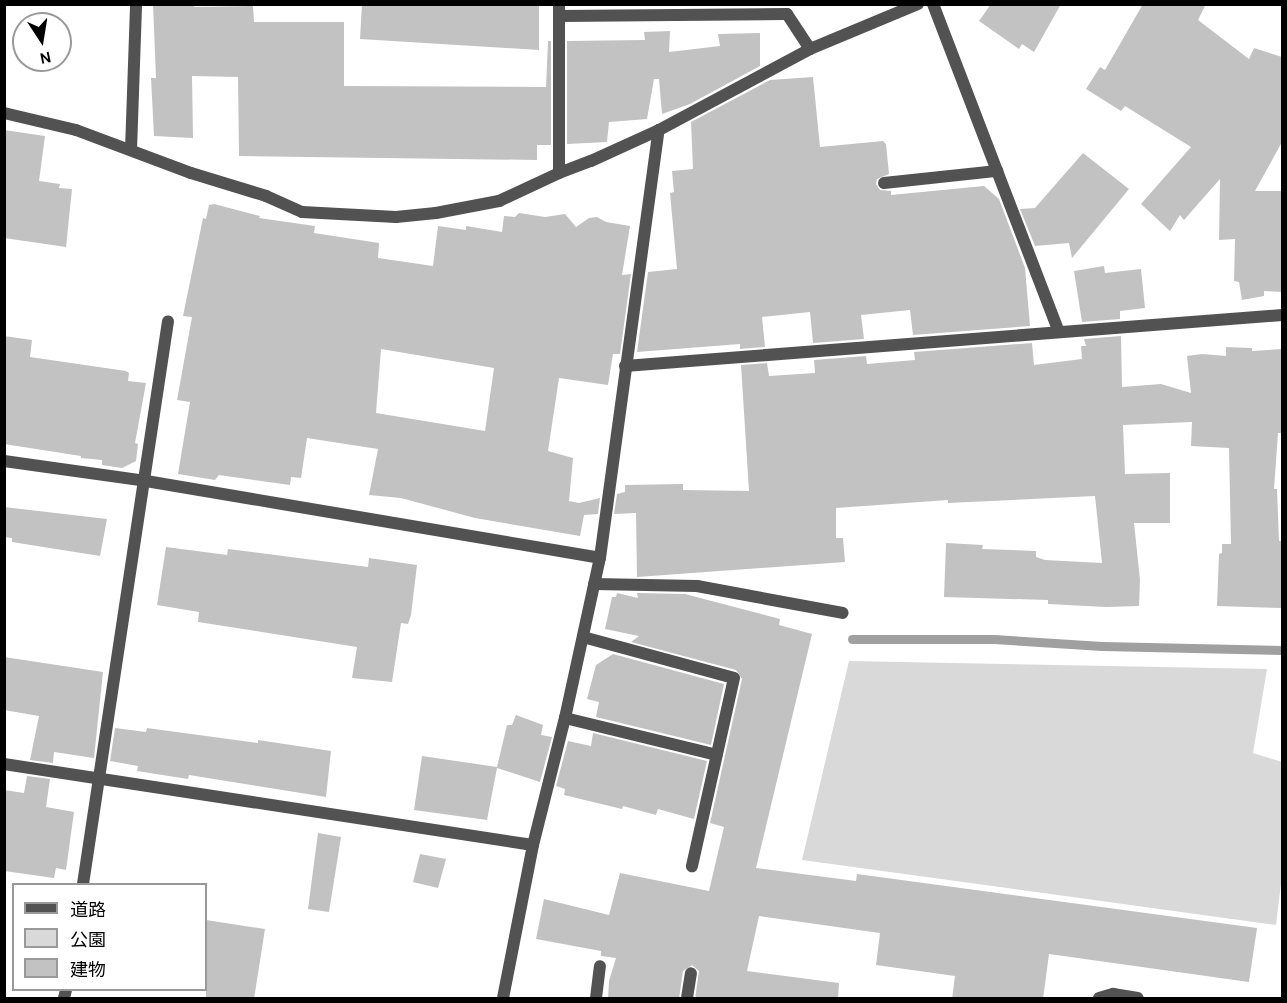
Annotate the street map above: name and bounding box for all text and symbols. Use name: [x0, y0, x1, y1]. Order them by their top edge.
north arrow: [12, 12, 72, 72]
text: N: [38, 48, 53, 69]
legend: [12, 883, 207, 991]
text: 道路: [70, 899, 106, 921]
text: 公園: [70, 929, 106, 951]
text: 建物: [70, 959, 106, 981]

